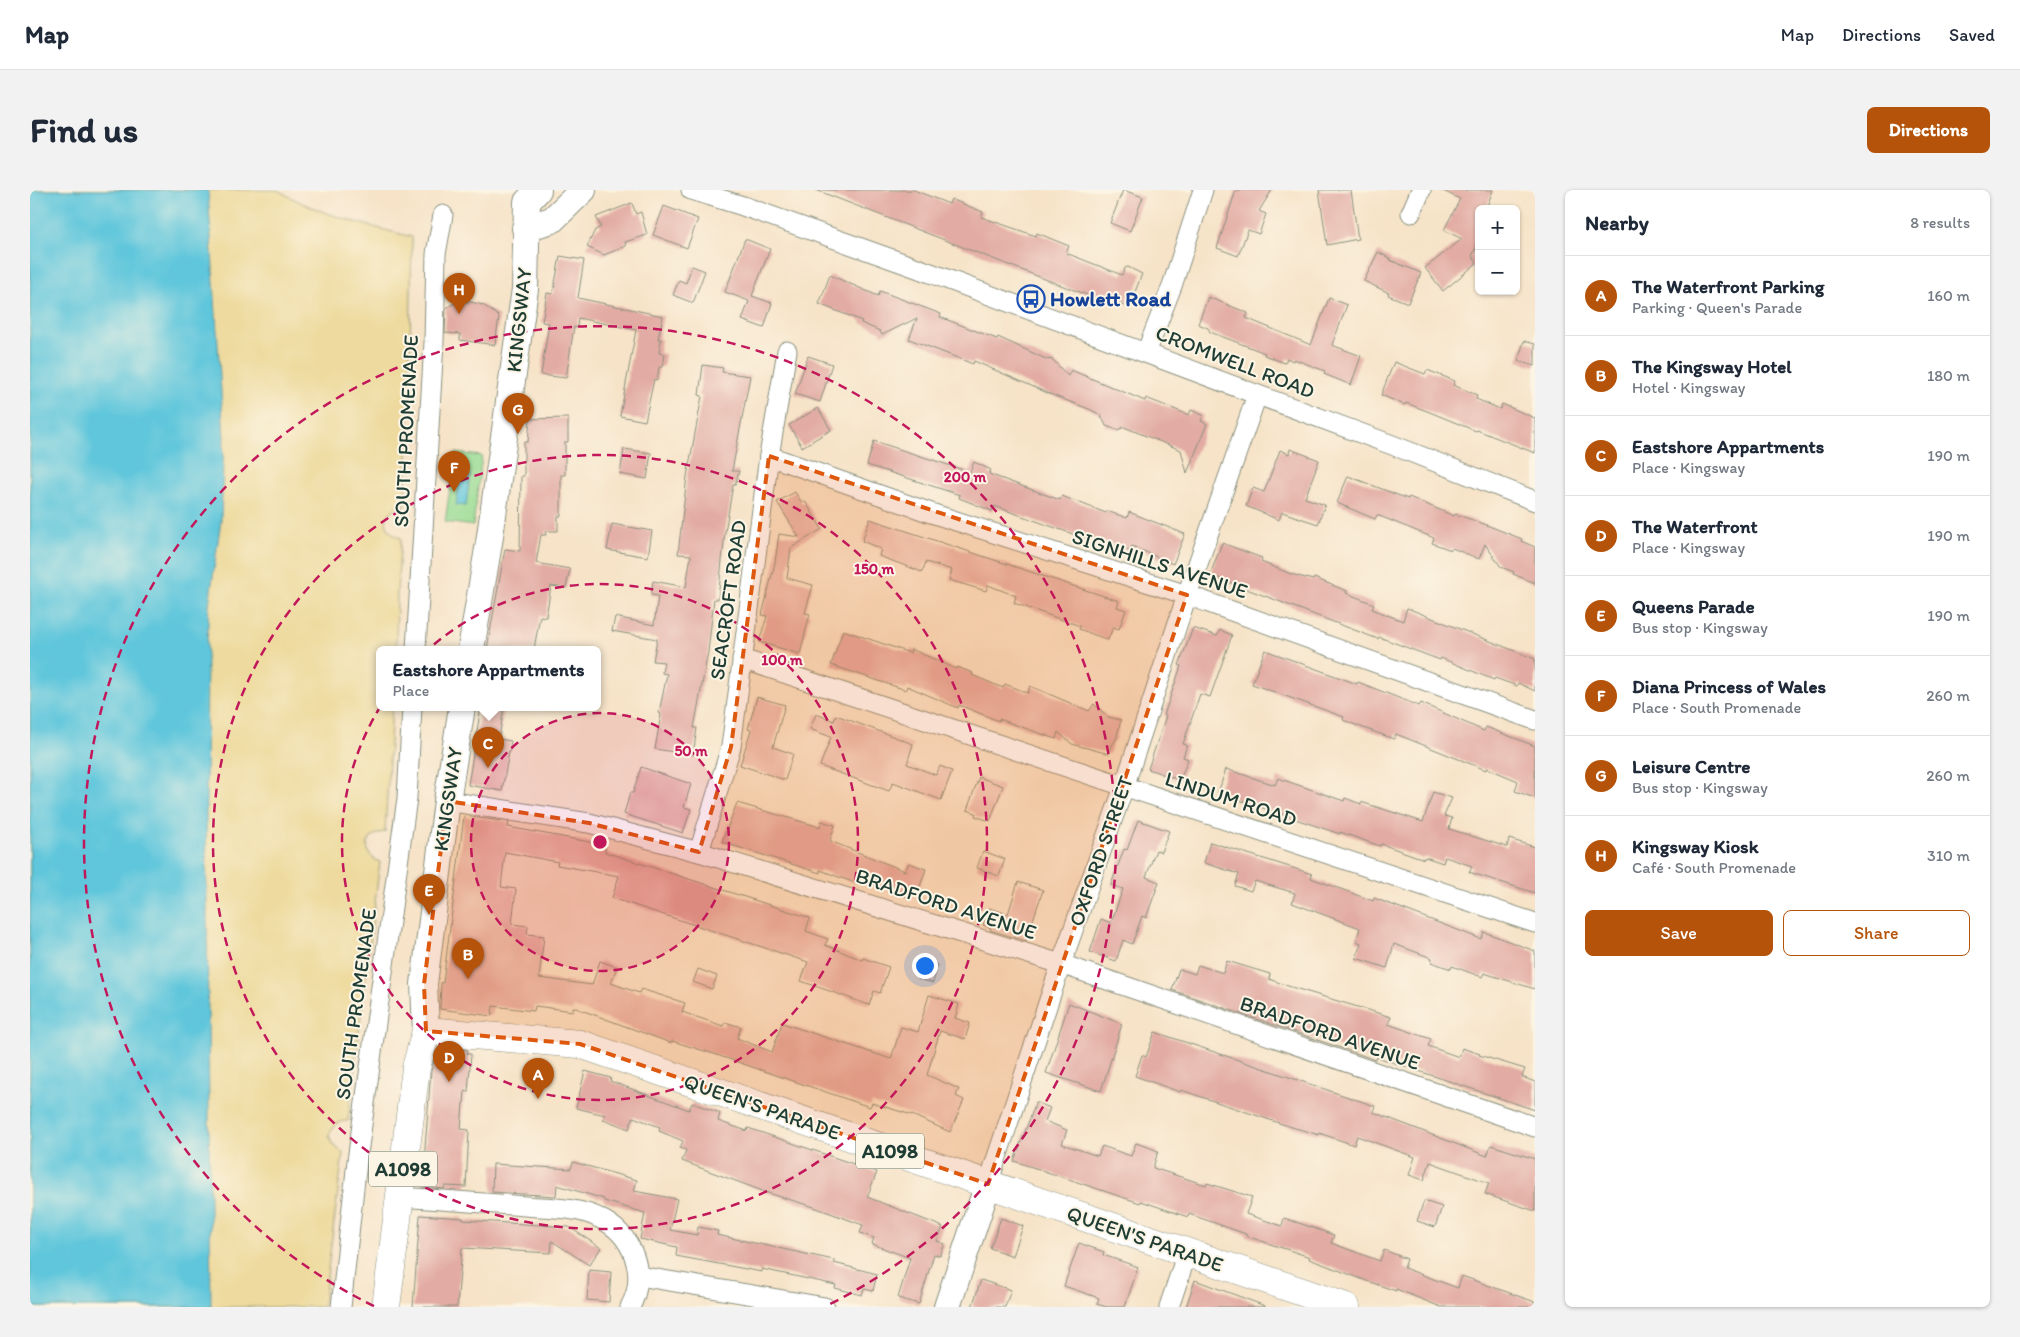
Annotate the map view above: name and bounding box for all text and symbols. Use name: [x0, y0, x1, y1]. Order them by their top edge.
text: Map: [25, 20, 69, 49]
text: Map: [1781, 24, 1814, 46]
text: Directions: [1842, 24, 1921, 46]
text: Saved: [1949, 24, 1995, 46]
button: Directions: [1867, 107, 1990, 153]
text: Find us: [30, 109, 138, 151]
map controls: [1475, 205, 1520, 295]
button: +: [1475, 205, 1520, 250]
text: Nearby: [1585, 210, 1649, 235]
text: 8 results: [1910, 213, 1970, 232]
button: −: [1475, 250, 1520, 295]
street label: KINGSWAY: [501, 266, 536, 374]
pin: H: [443, 273, 475, 314]
text: The Waterfront Parking: [1632, 275, 1824, 298]
bus stop icon: Howlett Road: [1016, 284, 1046, 314]
place label: Howlett Road: [1050, 286, 1171, 311]
text: A: [1596, 286, 1606, 305]
text: 160 m: [1927, 286, 1970, 305]
text: Parking · Queen's Parade: [1632, 298, 1802, 317]
street label: CROMWELL ROAD: [1152, 320, 1318, 403]
street label: SOUTH PROMENADE: [388, 334, 423, 528]
text: The Kingsway Hotel: [1632, 355, 1792, 378]
text: B: [1596, 366, 1606, 385]
text: 180 m: [1927, 366, 1970, 385]
text: Hotel · Kingsway: [1632, 378, 1745, 397]
pin: G: [502, 393, 534, 434]
text: Eastshore Appartments: [1632, 435, 1824, 458]
text: C: [1596, 446, 1606, 465]
text: 190 m: [1927, 446, 1970, 465]
pin: F: [438, 451, 470, 492]
text: Place · Kingsway: [1632, 458, 1745, 477]
text: 200 m: [944, 468, 987, 486]
text: The Waterfront: [1632, 515, 1758, 538]
street label: SEACROFT ROAD: [704, 518, 751, 681]
street label: SIGNHILLS AVENUE: [1069, 523, 1251, 604]
text: D: [1596, 526, 1606, 545]
text: 190 m: [1927, 526, 1970, 545]
text: Place · Kingsway: [1632, 538, 1745, 557]
text: 150 m: [854, 560, 894, 578]
text: Queens Parade: [1632, 595, 1755, 618]
text: E: [1597, 606, 1605, 625]
text: 190 m: [1927, 606, 1970, 625]
text: Bus stop · Kingsway: [1632, 618, 1768, 637]
popup: [376, 646, 601, 711]
text: 100 m: [761, 651, 803, 669]
text: Eastshore Appartments: [392, 658, 585, 681]
text: Diana Princess of Wales: [1632, 675, 1826, 698]
text: Place: [392, 681, 429, 700]
text: F: [1597, 686, 1605, 705]
text: 260 m: [1926, 686, 1970, 705]
text: Place · South Promenade: [1632, 698, 1801, 717]
pin: C: [472, 727, 504, 768]
text: 50 m: [674, 742, 708, 760]
street label: KINGSWAY: [428, 745, 467, 853]
text: Leisure Centre: [1632, 755, 1751, 778]
street label: LINDUM ROAD: [1162, 765, 1300, 832]
text: G: [1595, 766, 1607, 785]
text: 260 m: [1926, 766, 1970, 785]
street label: OXFORD STREET: [1063, 772, 1138, 929]
text: Bus stop · Kingsway: [1632, 778, 1768, 797]
centre of rings: [591, 833, 609, 851]
text: Kingsway Kiosk: [1632, 835, 1758, 858]
text: H: [1595, 846, 1607, 865]
text: 310 m: [1927, 846, 1970, 865]
text: Café · South Promenade: [1632, 858, 1796, 877]
street label: BRADFORD AVENUE: [853, 862, 1040, 945]
pin: E: [413, 874, 445, 915]
street label: SOUTH PROMENADE: [330, 907, 381, 1101]
button: Save: [1585, 910, 1773, 956]
button: Share: [1783, 910, 1970, 956]
pin: B: [452, 938, 484, 979]
your location: [912, 953, 938, 979]
street label: BRADFORD AVENUE: [1237, 990, 1423, 1075]
pin: D: [433, 1041, 465, 1082]
pin: A: [522, 1058, 554, 1099]
street label: QUEEN'S PARADE: [681, 1068, 844, 1145]
road number: A1098: [856, 1134, 924, 1168]
road number: A1098: [369, 1152, 437, 1186]
street label: QUEEN'S PARADE: [1064, 1200, 1227, 1277]

